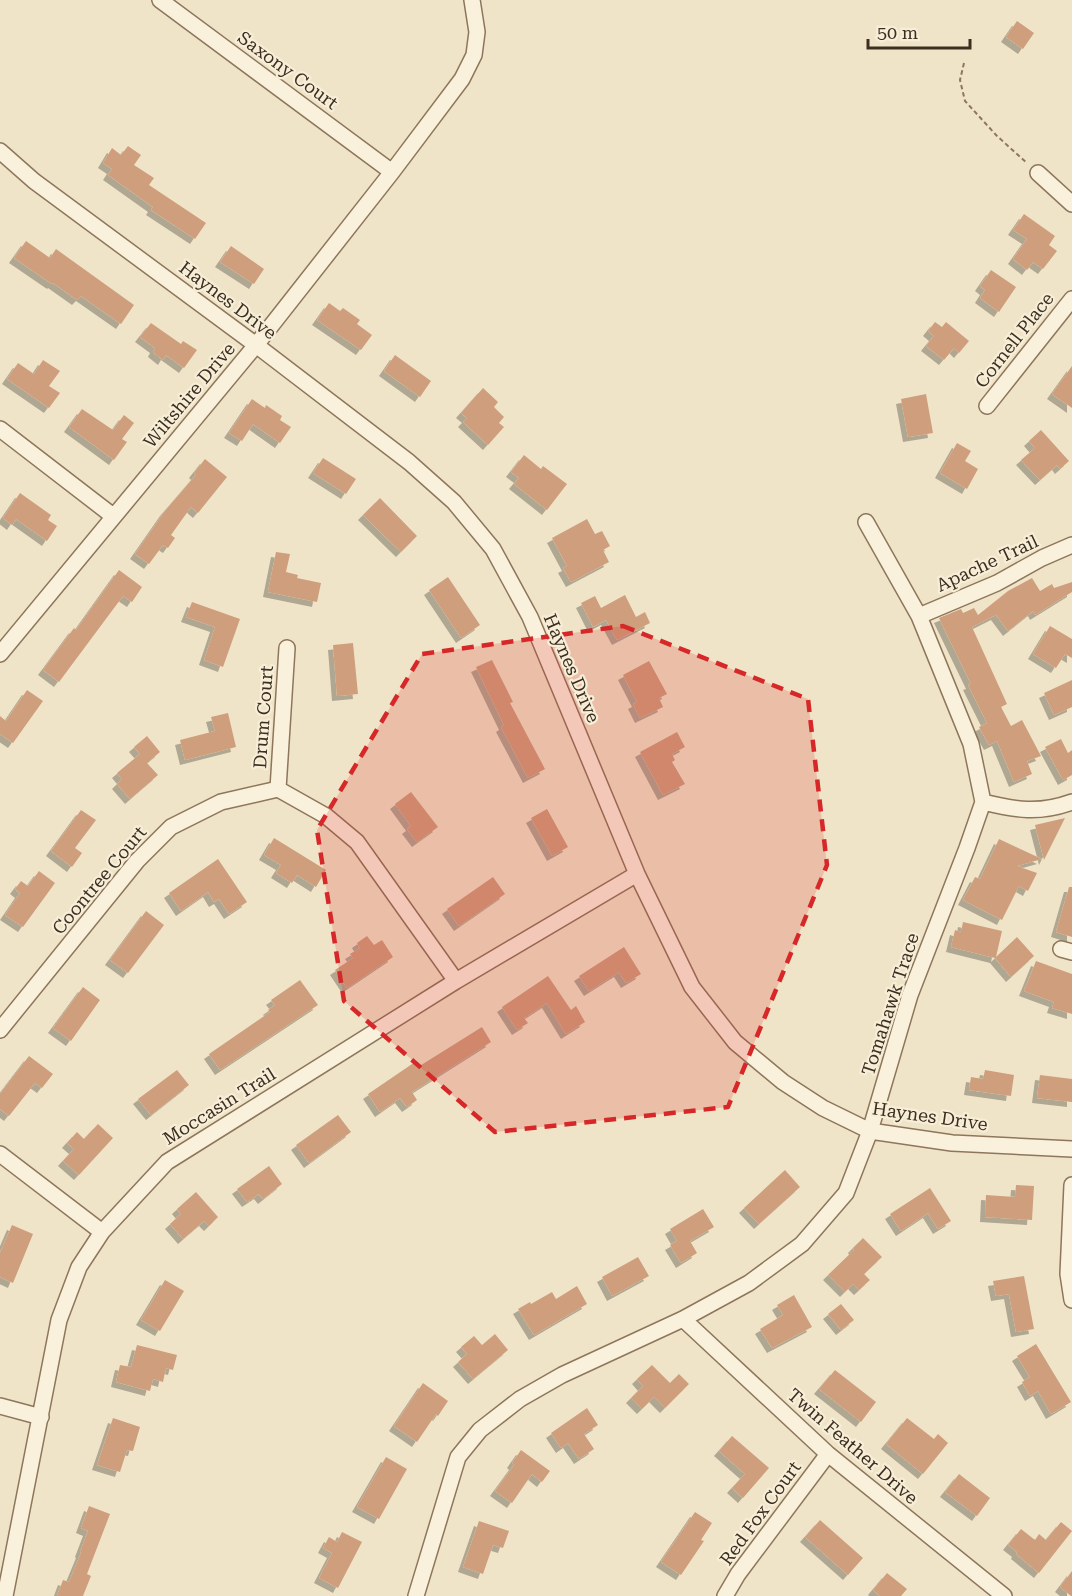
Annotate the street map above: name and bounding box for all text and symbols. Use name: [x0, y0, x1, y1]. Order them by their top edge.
scale bar: [868, 12, 970, 50]
text: 50 m: [877, 22, 918, 43]
street label: Saxony Court: [234, 27, 342, 114]
street label: Haynes Drive: [175, 257, 281, 343]
street label: Cornell Place: [970, 288, 1058, 392]
street label: Wiltshire Drive: [139, 338, 239, 452]
street label: Apache Trail: [933, 530, 1042, 596]
street label: Haynes Drive: [540, 610, 604, 726]
street label: Drum Court: [249, 665, 277, 769]
street label: Coontree Court: [48, 821, 151, 938]
street label: Tomahawk Trace: [857, 930, 923, 1078]
street label: Moccasin Trail: [159, 1063, 279, 1149]
street label: Haynes Drive: [871, 1098, 989, 1135]
street label: Twin Feather Drive: [784, 1384, 922, 1508]
street label: Red Fox Court: [715, 1457, 805, 1569]

